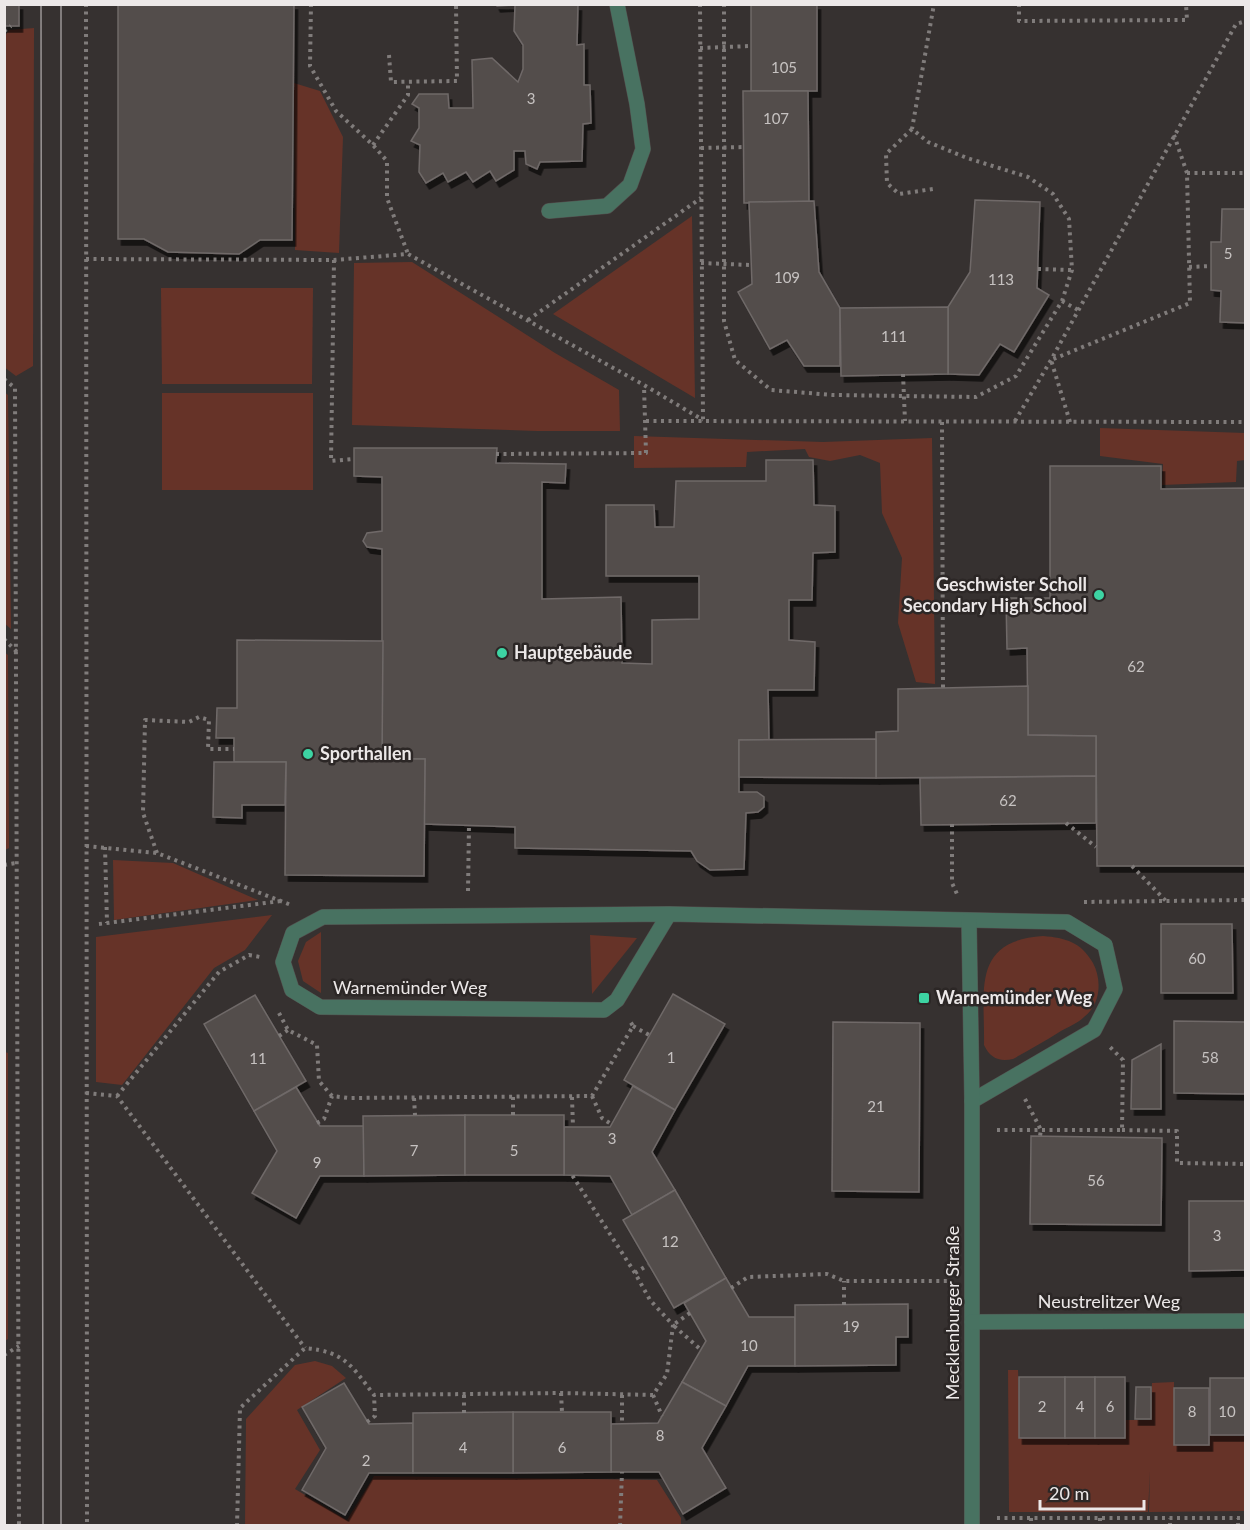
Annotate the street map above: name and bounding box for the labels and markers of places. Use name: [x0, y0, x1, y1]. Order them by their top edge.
place label: Geschwister Scholl Secondary High School: [903, 573, 1087, 616]
marker: Geschwister Scholl Secondary High School: [1092, 588, 1106, 602]
place label: Hauptgebäude: [514, 641, 632, 663]
marker: Hauptgebäude: [495, 646, 509, 660]
place label: Sporthallen: [320, 742, 412, 764]
marker: Sporthallen: [301, 747, 315, 761]
place label: Warnemünder Weg: [936, 986, 1093, 1008]
marker: Warnemünder Weg: [917, 991, 931, 1005]

